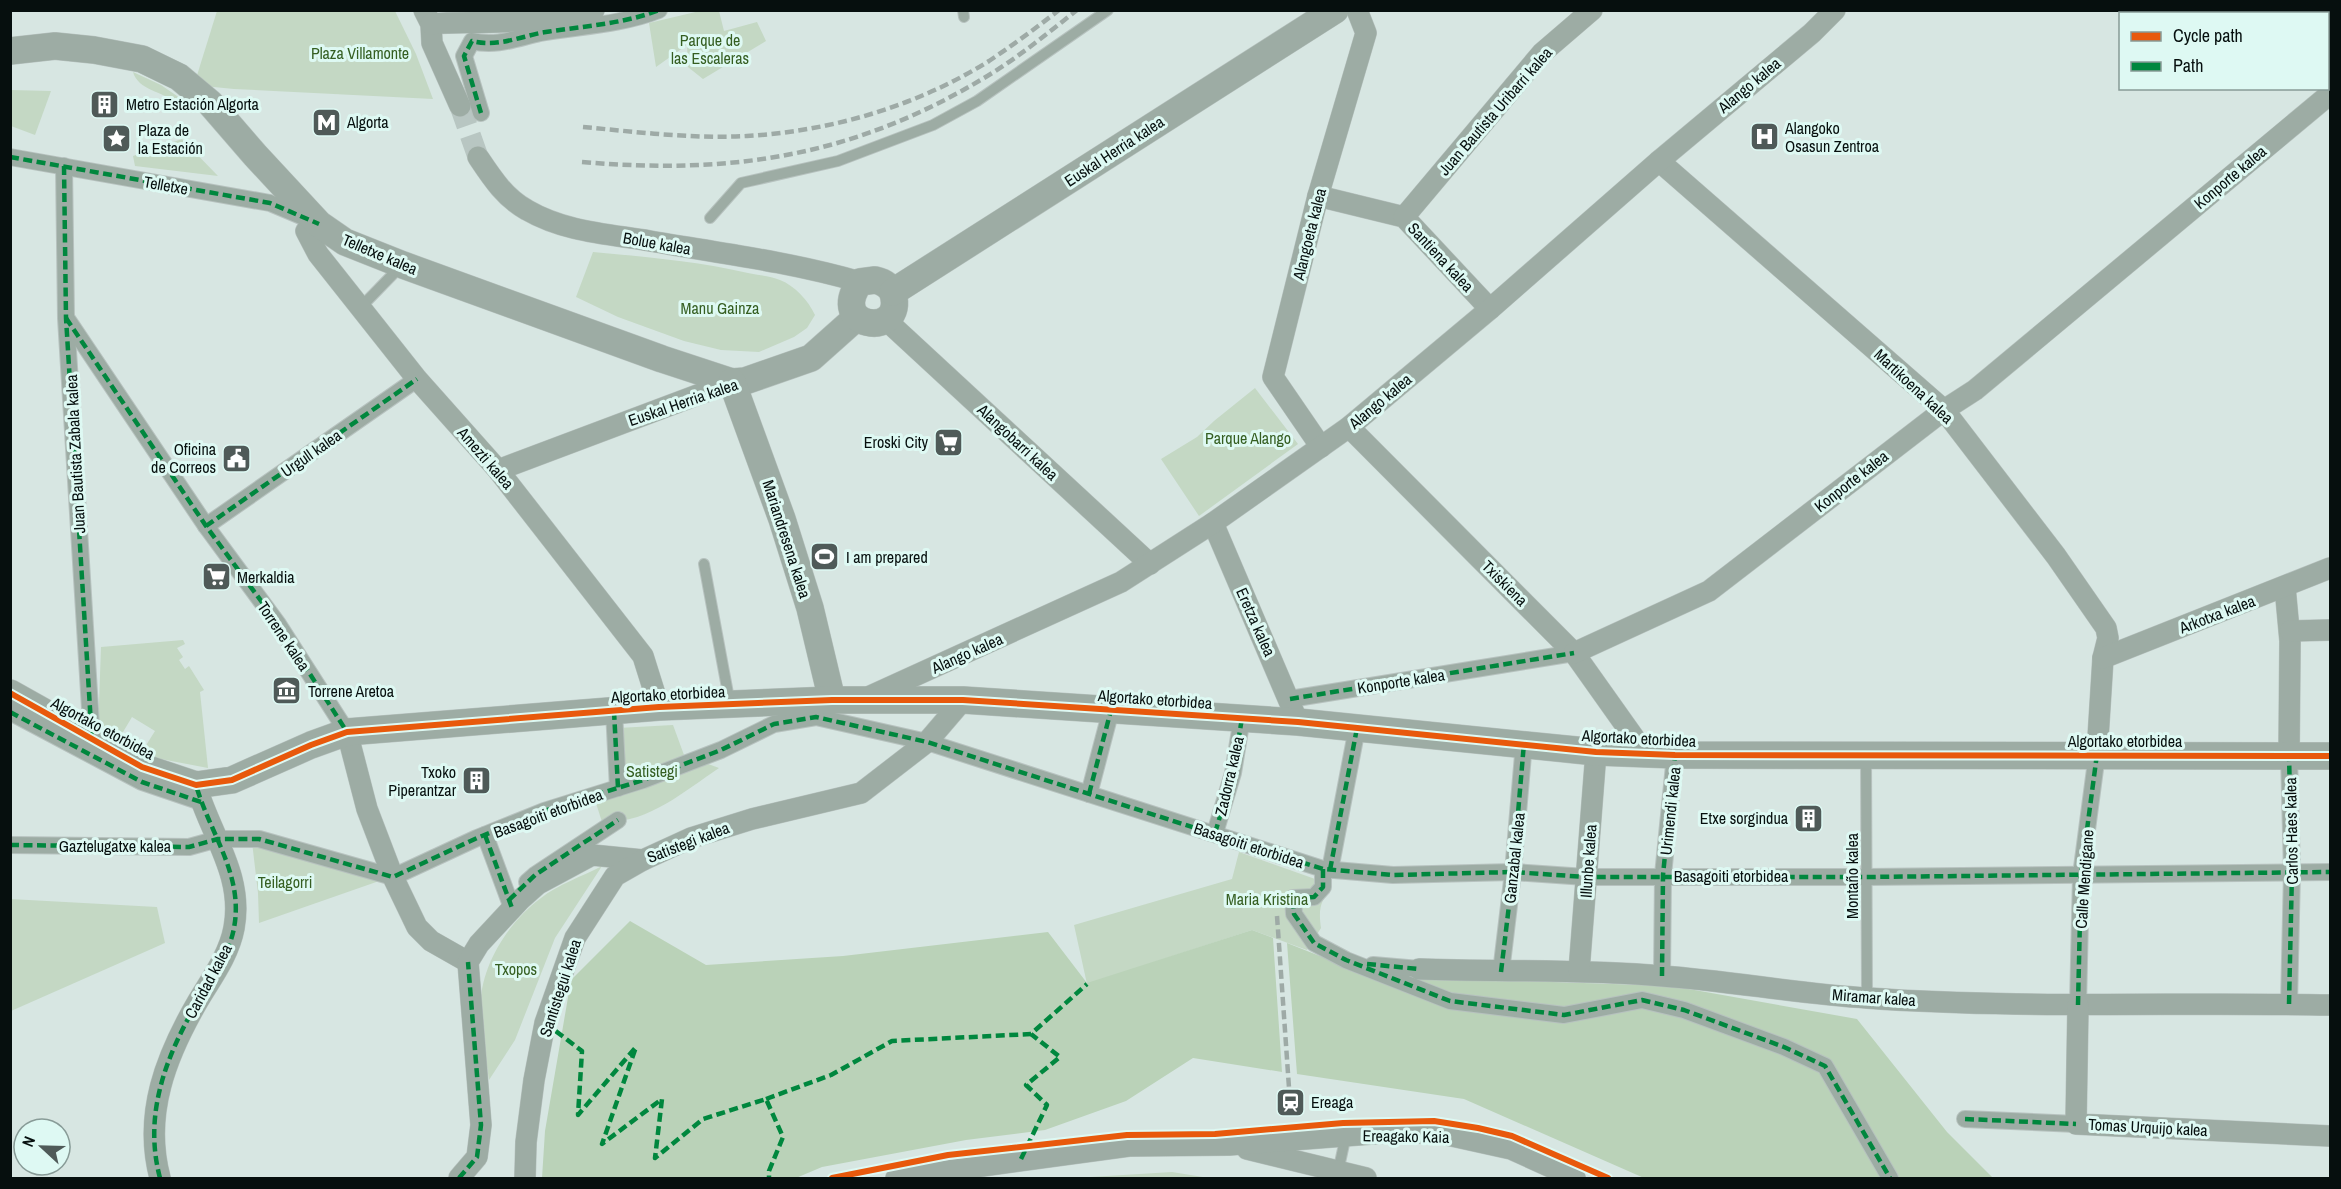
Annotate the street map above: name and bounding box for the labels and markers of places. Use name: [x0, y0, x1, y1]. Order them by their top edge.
building icon: Metro Estación Algorta: [89, 88, 121, 120]
place label: Metro Estación Algorta: [126, 93, 259, 115]
metro station icon: Algorta: [310, 106, 342, 138]
place label: Algorta: [346, 111, 389, 133]
place label: Alangoko Osasun Zentroa: [1784, 117, 1880, 157]
place label: Plaza de la Estación: [138, 119, 203, 159]
hospital icon: Alangoko Osasun Zentroa: [1748, 121, 1780, 153]
place icon: Plaza de la Estación: [101, 123, 133, 155]
supermarket icon: Eroski City: [933, 426, 965, 458]
place label: Eroski City: [864, 431, 928, 453]
place label: Oficina de Correos: [151, 438, 217, 478]
public building icon: Oficina de Correos: [221, 442, 253, 474]
sports icon: I am prepared: [809, 541, 841, 573]
place label: I am prepared: [846, 546, 928, 568]
supermarket icon: Merkaldia: [200, 561, 232, 593]
place label: Merkaldia: [237, 566, 295, 588]
museum icon: Torrene Aretoa: [271, 675, 303, 707]
place label: Torrene Aretoa: [308, 680, 395, 702]
place label: Txoko Piperantzar: [388, 761, 457, 801]
building icon: Txoko Piperantzar: [461, 765, 493, 797]
building icon: Etxe sorgindua: [1793, 802, 1825, 834]
place label: Etxe sorgindua: [1700, 807, 1789, 829]
station icon: Ereaga: [1274, 1086, 1306, 1118]
place label: Ereaga: [1311, 1091, 1354, 1113]

